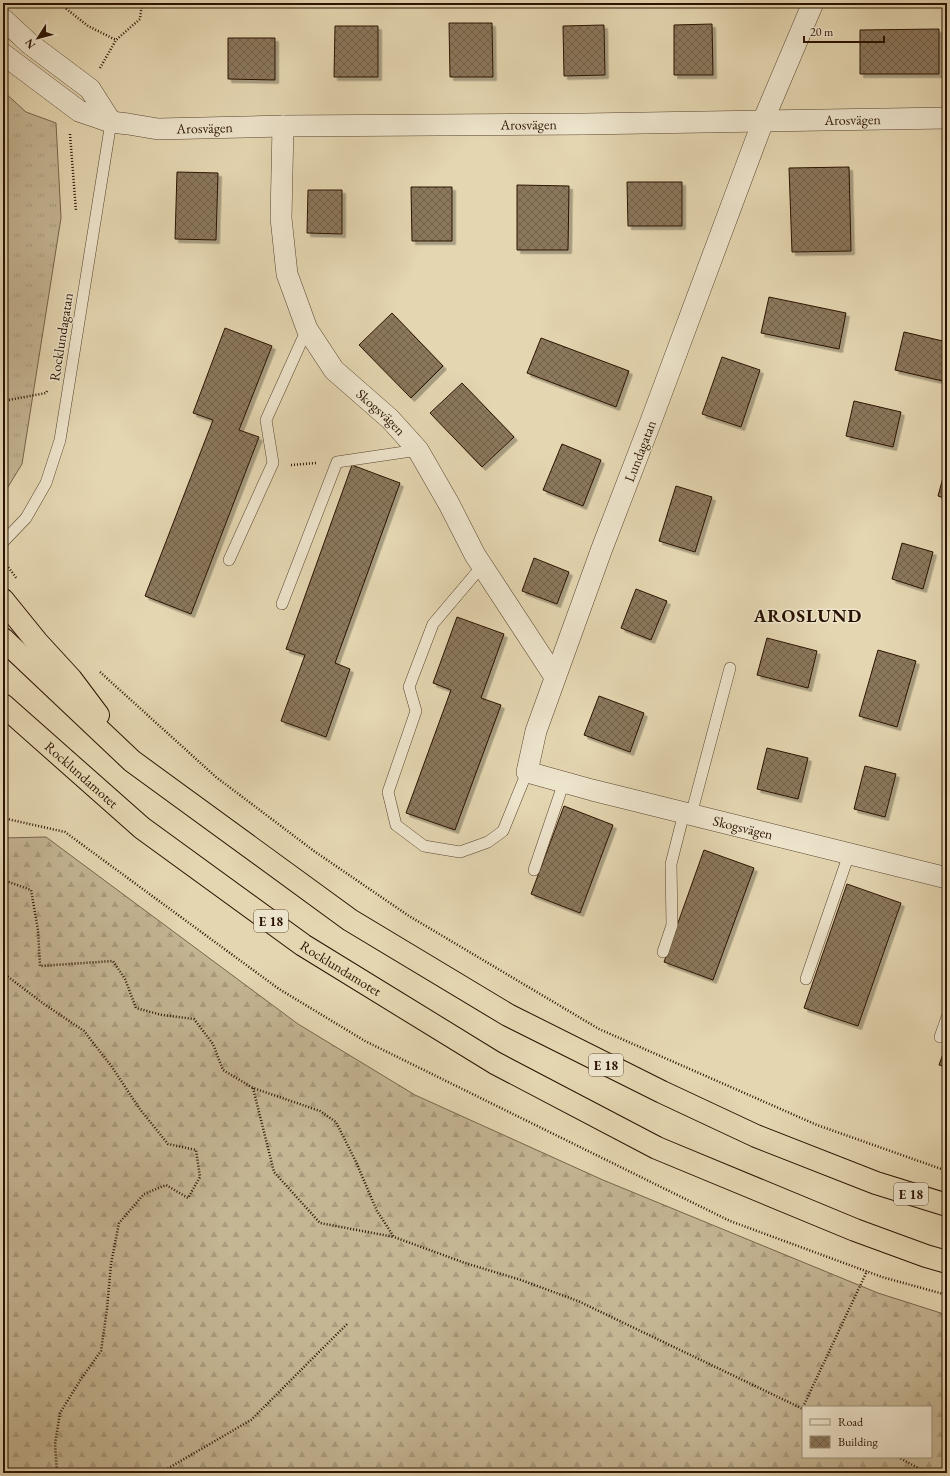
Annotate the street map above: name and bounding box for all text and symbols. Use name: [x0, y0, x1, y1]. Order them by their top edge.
north arrow: [18, 18, 58, 58]
scale bar: [804, 18, 884, 44]
text: 20 m: [810, 24, 834, 40]
text: N: [22, 36, 38, 52]
street label: Arosvägen: [823, 110, 881, 129]
street label: Arosvägen: [499, 115, 557, 134]
street label: Arosvägen: [175, 118, 234, 138]
street label: Rocklundagatan: [45, 291, 77, 382]
street label: Skogsvägen: [353, 385, 410, 440]
street label: Lundagatan: [620, 417, 660, 484]
district label: AROSLUND: [753, 604, 862, 627]
street label: Rocklundamotet: [41, 737, 123, 812]
street label: Skogsvägen: [711, 811, 775, 844]
road number: E 18: [254, 910, 288, 932]
street label: Rocklundamotet: [297, 936, 385, 1000]
road number: E 18: [589, 1054, 623, 1076]
road number: E 18: [894, 1183, 928, 1205]
legend: [802, 1406, 932, 1458]
text: Road: [838, 1414, 864, 1430]
text: Building: [838, 1434, 879, 1450]

